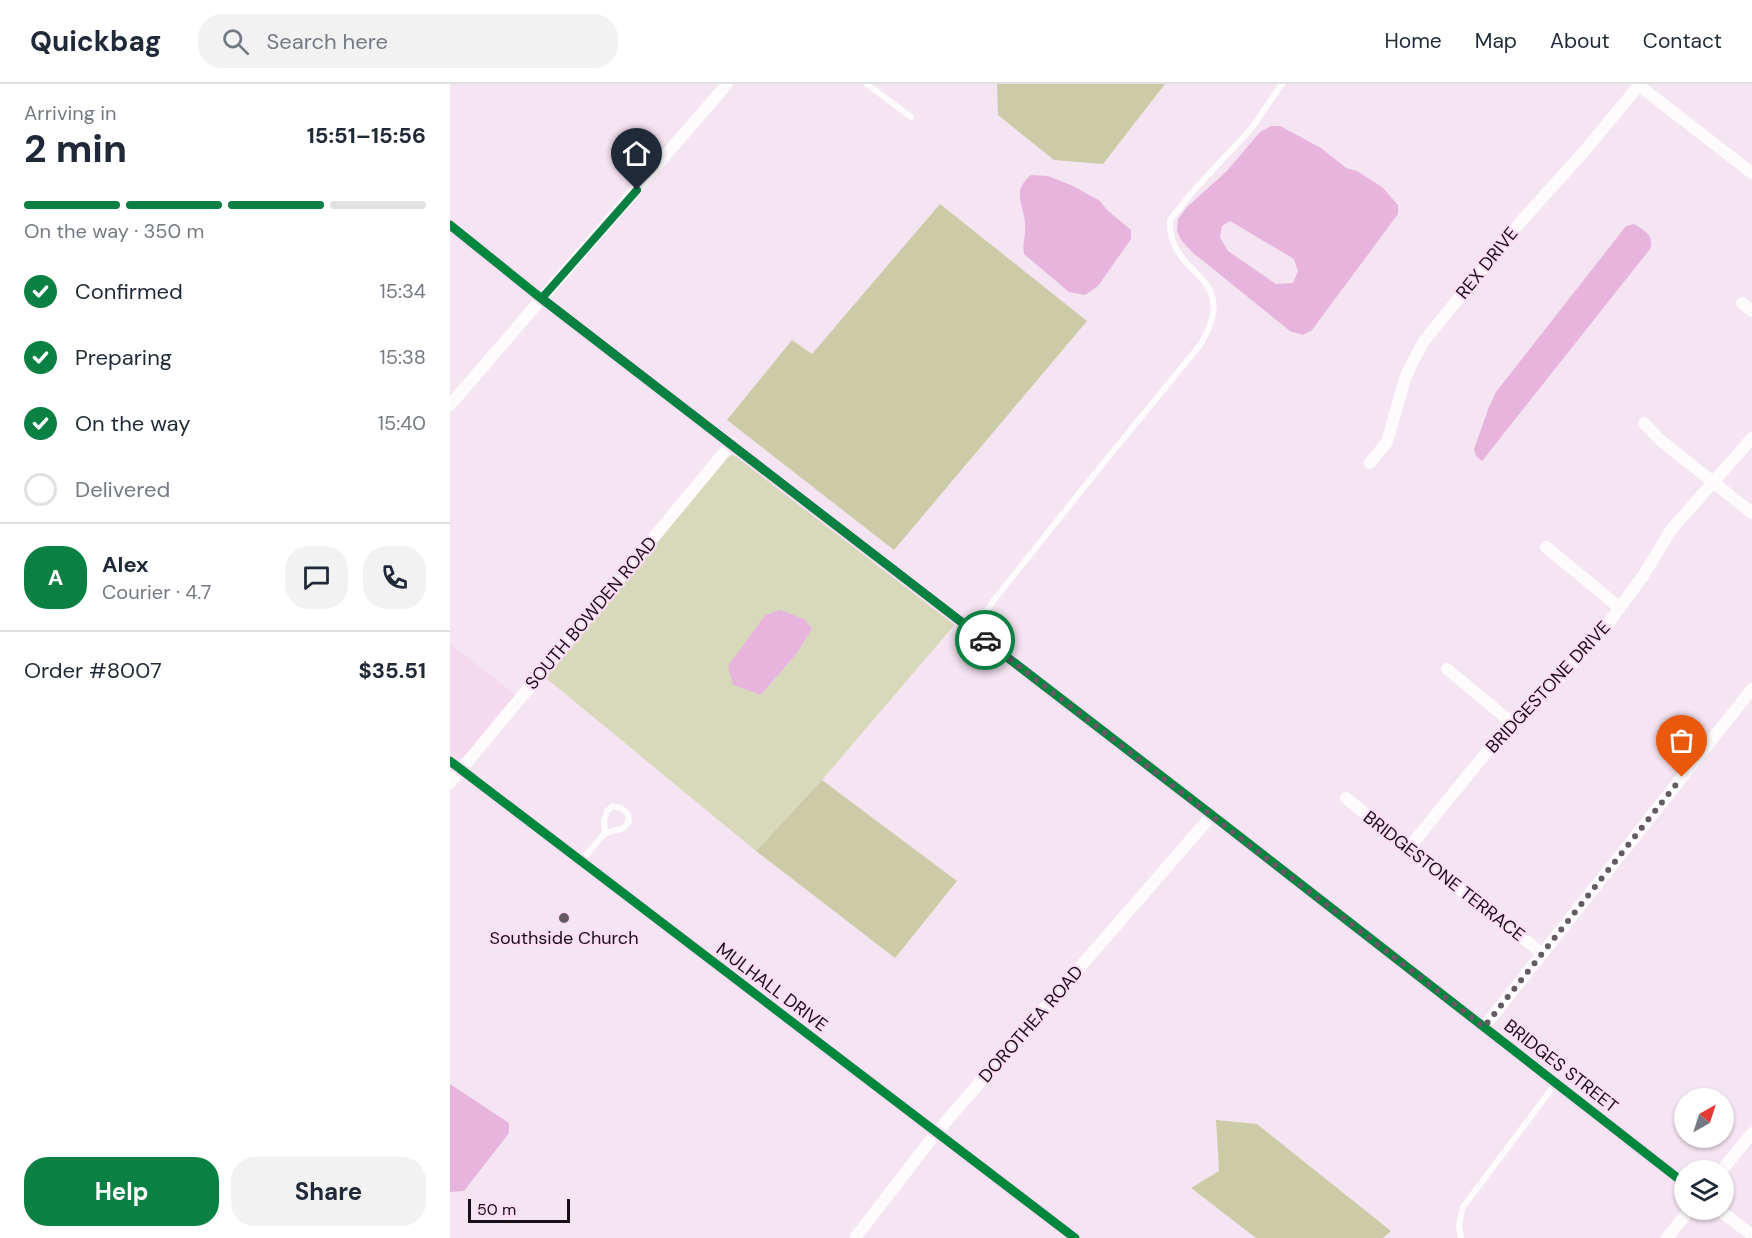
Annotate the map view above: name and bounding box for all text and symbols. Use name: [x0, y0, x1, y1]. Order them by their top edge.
search box: [198, 14, 618, 68]
text: Quickbag: [30, 23, 162, 60]
icon: search: [219, 25, 252, 58]
text: Search here: [267, 27, 388, 56]
text: Home: [1384, 27, 1442, 55]
text: Map: [1475, 27, 1517, 55]
text: About: [1550, 27, 1610, 55]
text: Contact: [1643, 27, 1722, 55]
text: Arriving in: [24, 100, 116, 126]
text: 15:51–15:56: [307, 121, 426, 150]
text: 2 min: [24, 123, 127, 174]
pin: [611, 128, 662, 190]
icon: home: [620, 137, 653, 170]
text: On the way · 350 m: [24, 218, 204, 244]
street label: REX DRIVE: [1451, 222, 1523, 304]
icon: check: [24, 275, 57, 308]
text: Confirmed: [75, 277, 183, 306]
text: 15:34: [380, 278, 426, 304]
icon: check: [24, 341, 57, 374]
text: Preparing: [75, 343, 172, 372]
text: 15:38: [380, 344, 426, 370]
icon: check: [24, 407, 57, 440]
text: On the way: [75, 409, 190, 438]
text: 15:40: [378, 410, 426, 436]
text: Delivered: [75, 475, 170, 504]
street label: SOUTH BOWDEN ROAD: [520, 531, 662, 695]
button: chat: [285, 546, 348, 609]
button: phone: [363, 546, 426, 609]
text: Alex: [102, 550, 149, 579]
text: A: [48, 563, 63, 592]
text: Courier · 4.7: [102, 579, 211, 605]
courier: [955, 610, 1015, 670]
street label: BRIDGESTONE DRIVE: [1480, 616, 1616, 758]
icon: car: [969, 624, 1002, 657]
text: Order #8007: [24, 656, 162, 685]
text: $35.51: [359, 656, 426, 685]
pin: [1656, 715, 1707, 777]
icon: bag: [1665, 724, 1698, 757]
street label: BRIDGESTONE TERRACE: [1358, 805, 1530, 947]
marker: Southside Church: [557, 911, 571, 925]
place label: Southside Church: [489, 926, 639, 950]
street label: MULHALL DRIVE: [711, 937, 833, 1037]
street label: DOROTHEA ROAD: [974, 960, 1088, 1088]
street label: BRIDGES STREET: [1499, 1014, 1623, 1118]
north arrow: [1674, 1088, 1734, 1148]
map controls: [1674, 1088, 1734, 1220]
button: Help: [24, 1157, 219, 1226]
button: Share: [231, 1157, 426, 1226]
button: layers: [1674, 1160, 1734, 1220]
scale bar: [468, 1196, 570, 1224]
text: 50 m: [477, 1199, 516, 1220]

